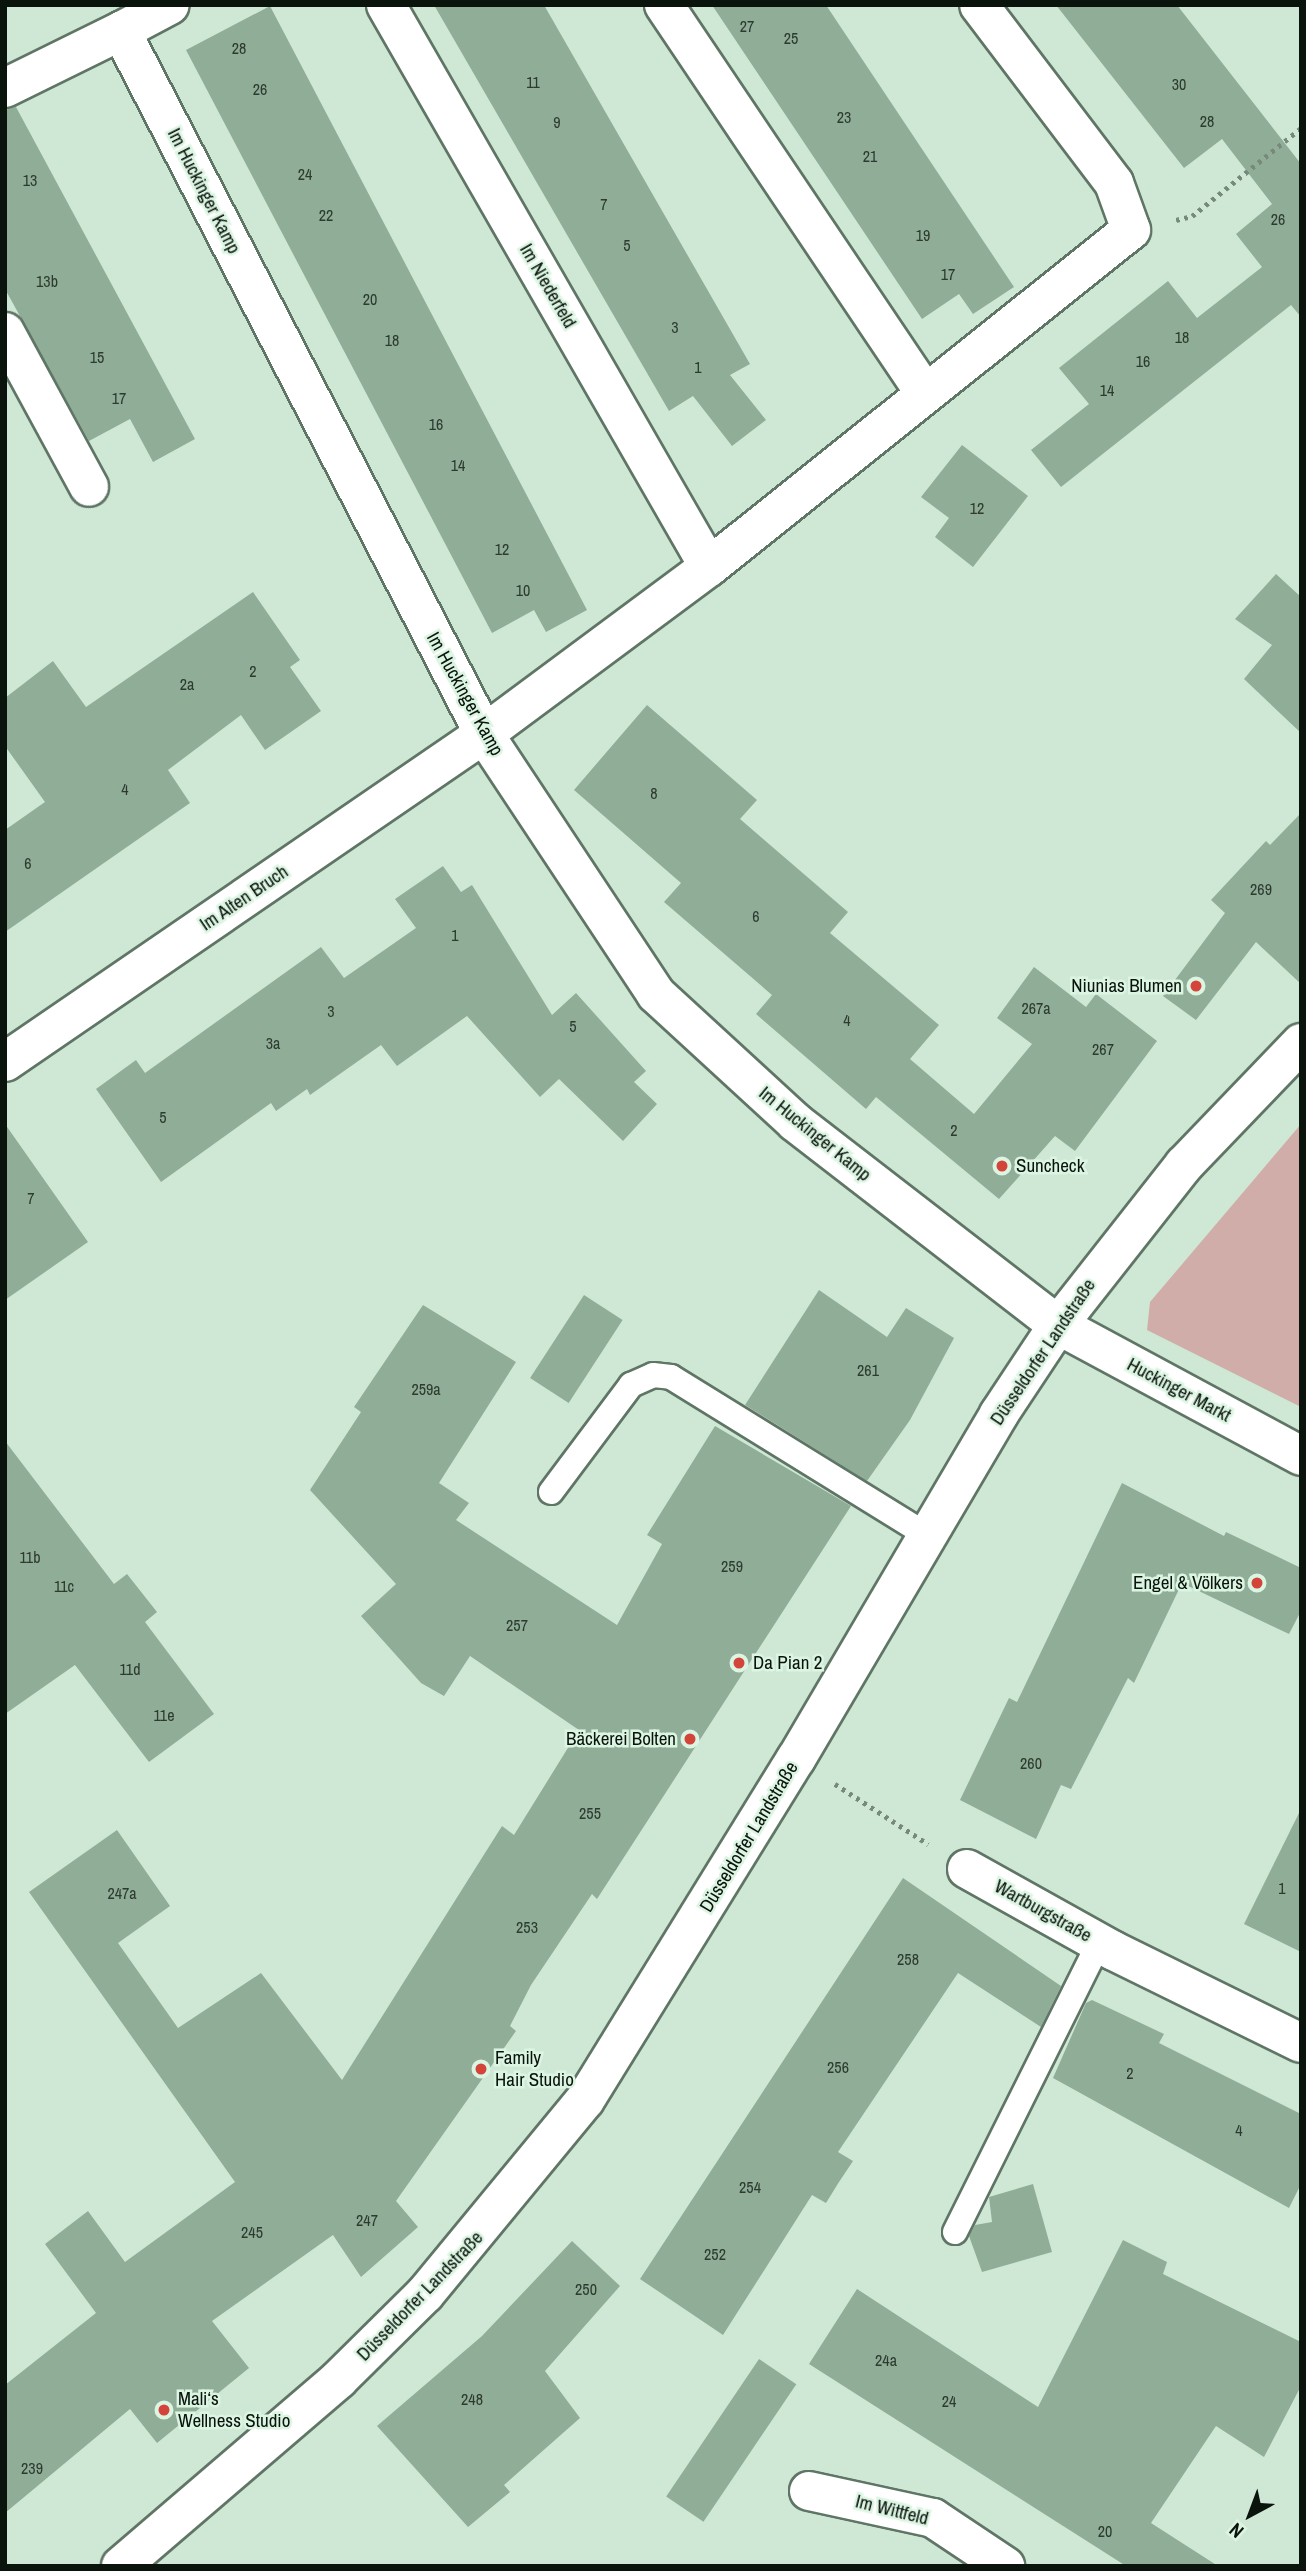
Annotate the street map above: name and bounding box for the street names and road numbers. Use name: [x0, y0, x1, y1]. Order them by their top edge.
street label: Im Huckinger Kamp: [163, 124, 245, 258]
street label: Im Niederfeld: [515, 240, 581, 332]
street label: Im Huckinger Kamp: [422, 628, 508, 760]
street label: Im Alten Bruch: [195, 860, 293, 936]
street label: Im Huckinger Kamp: [754, 1082, 876, 1186]
street label: Düsseldorfer Landstraße: [986, 1275, 1100, 1429]
street label: Huckinger Markt: [1123, 1353, 1235, 1427]
street label: Düsseldorfer Landstraße: [695, 1758, 803, 1916]
street label: Wartburgstraße: [990, 1875, 1096, 1947]
street label: Düsseldorfer Landstraße: [352, 2226, 488, 2366]
street label: Im Wittfeld: [853, 2490, 931, 2530]

